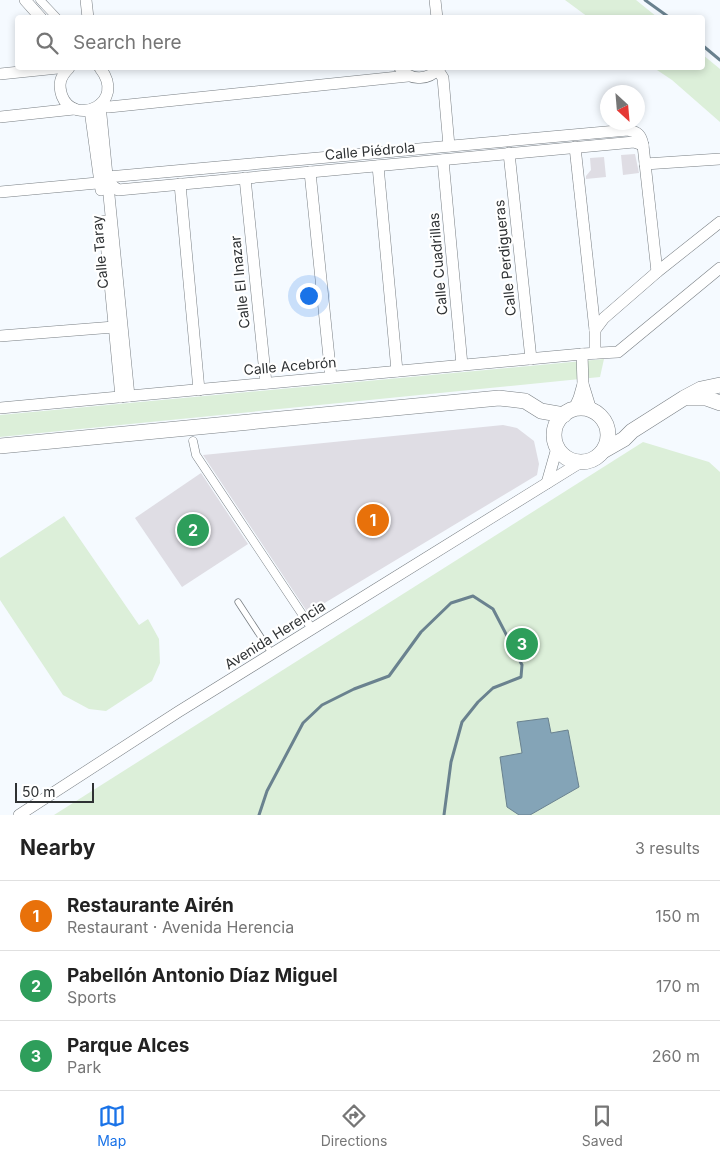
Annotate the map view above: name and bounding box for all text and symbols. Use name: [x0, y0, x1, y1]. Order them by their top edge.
search box: [15, 15, 705, 70]
icon: search: [33, 29, 61, 57]
text: Search here: [73, 31, 182, 54]
north arrow: [600, 85, 645, 130]
street label: Calle Piédrola: [324, 138, 416, 163]
street label: Calle Perdigueras: [490, 199, 519, 317]
street label: Calle Cuadrillas: [425, 212, 450, 316]
street label: Calle Taray: [88, 214, 111, 289]
street label: Calle El Inazar: [226, 235, 253, 329]
your location: [296, 283, 322, 309]
street label: Calle Acebrón: [243, 353, 337, 378]
pin: 1: [357, 501, 389, 539]
pin: 2: [177, 511, 209, 549]
street label: Avenida Herencia: [221, 597, 328, 672]
pin: 3: [506, 625, 538, 663]
scale bar: [15, 780, 94, 803]
text: 50 m: [22, 783, 56, 800]
text: Nearby: [20, 835, 95, 860]
text: 3 results: [635, 838, 700, 858]
text: Restaurante Airén: [67, 894, 234, 917]
text: 1: [33, 906, 39, 926]
text: 150 m: [655, 906, 700, 926]
text: Restaurant · Avenida Herencia: [67, 917, 294, 937]
text: Pabellón Antonio Díaz Miguel: [67, 964, 338, 987]
text: 2: [31, 976, 41, 996]
text: 170 m: [656, 976, 700, 996]
text: Sports: [67, 987, 116, 1007]
text: Parque Alces: [67, 1034, 189, 1057]
text: 3: [31, 1046, 41, 1066]
text: 260 m: [652, 1046, 700, 1066]
text: Park: [67, 1057, 101, 1077]
tab: Map: [97, 1102, 126, 1149]
tab: Directions: [321, 1102, 387, 1149]
tab: Saved: [582, 1102, 623, 1149]

